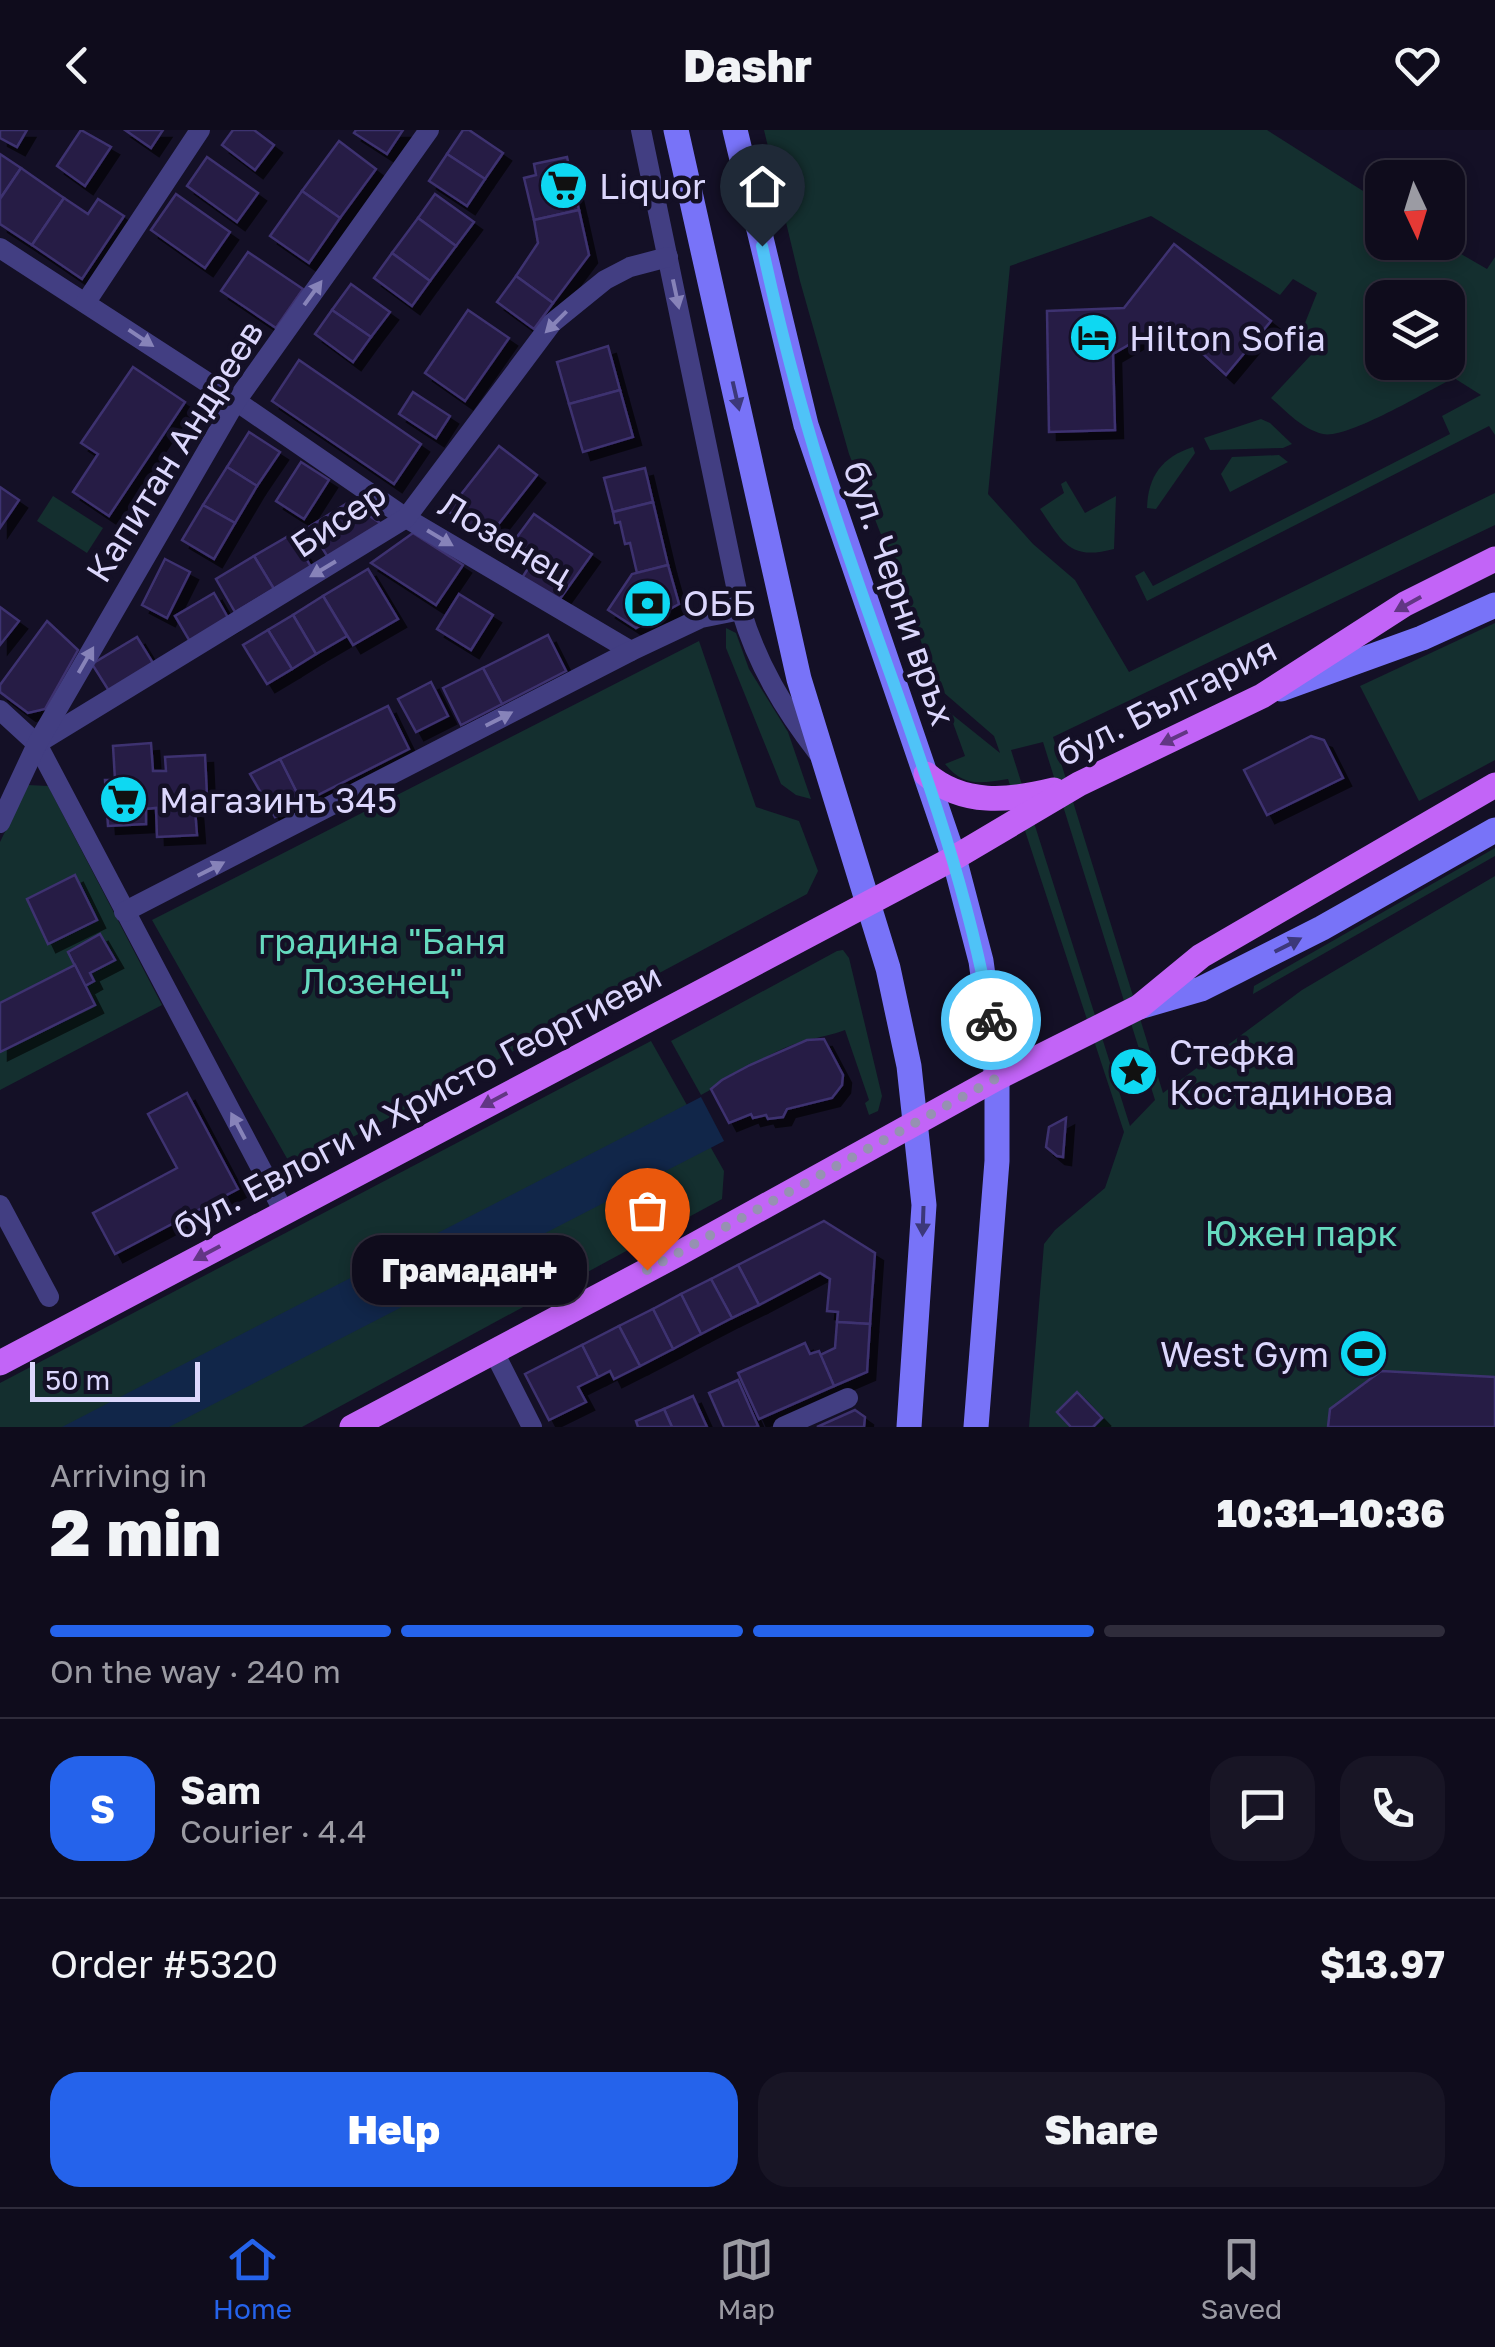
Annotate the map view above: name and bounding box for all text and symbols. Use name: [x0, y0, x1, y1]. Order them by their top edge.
icon: back: [50, 38, 105, 93]
text: Dashr: [683, 38, 812, 92]
icon: heart: [1390, 38, 1445, 93]
pin: [720, 144, 805, 247]
icon: home: [735, 159, 790, 214]
supermarket icon: Liquor: [538, 160, 590, 212]
north arrow: [1365, 160, 1465, 260]
map controls: [1365, 160, 1465, 380]
place label: Liquor: [599, 165, 706, 207]
one-way arrow: [668, 279, 684, 310]
one-way arrow: [303, 280, 322, 306]
button: layers: [1365, 280, 1465, 380]
one-way arrow: [545, 310, 569, 334]
street label: Капитан Андреев: [77, 312, 271, 590]
hotel icon: Hilton Sofia: [1068, 312, 1120, 364]
place label: Hilton Sofia: [1129, 317, 1326, 359]
one-way arrow: [127, 329, 155, 347]
one-way arrow: [728, 381, 744, 412]
street label: бул. Черни връх: [835, 455, 965, 731]
street label: Бисер: [283, 472, 393, 566]
street label: Лозенец: [432, 483, 580, 595]
one-way arrow: [426, 529, 454, 546]
one-way arrow: [309, 560, 337, 577]
bank icon: ОББ: [622, 577, 674, 629]
place label: ОББ: [683, 582, 755, 624]
one-way arrow: [1394, 595, 1423, 612]
street label: бул. България: [1049, 628, 1283, 774]
one-way arrow: [76, 646, 94, 674]
one-way arrow: [485, 711, 514, 728]
one-way arrow: [1159, 730, 1188, 747]
supermarket icon: Магазинъ 345: [98, 774, 150, 826]
place label: Магазинъ 345: [159, 779, 397, 821]
one-way arrow: [196, 860, 225, 877]
park label: градина "Баня Лозенец": [258, 920, 506, 1002]
one-way arrow: [1273, 937, 1302, 954]
street label: бул. Евлоги и Христо Георгиеви: [166, 954, 668, 1248]
courier: [941, 970, 1041, 1070]
icon: bike: [964, 993, 1019, 1048]
place label: Стефка Костадинова: [1169, 1031, 1394, 1113]
place icon: Стефка Костадинова: [1108, 1046, 1160, 1098]
one-way arrow: [480, 1091, 509, 1108]
one-way arrow: [230, 1112, 247, 1141]
pin: [605, 1168, 690, 1271]
icon: bag: [620, 1183, 675, 1238]
one-way arrow: [915, 1205, 931, 1237]
park label: Южен парк: [1204, 1212, 1398, 1254]
callout: Грамадан+: [352, 1235, 587, 1305]
one-way arrow: [193, 1244, 222, 1261]
text: Грамадан+: [382, 1251, 557, 1289]
sports icon: West Gym: [1338, 1328, 1390, 1380]
place label: West Gym: [1160, 1333, 1329, 1375]
scale bar: [30, 1357, 200, 1402]
text: 50 m: [45, 1363, 110, 1396]
text: Arriving in: [50, 1456, 207, 1494]
text: 10:31–10:36: [1217, 1490, 1445, 1535]
text: 2 min: [50, 1492, 221, 1570]
text: On the way · 240 m: [50, 1652, 341, 1690]
button: chat: [1210, 1756, 1315, 1861]
button: phone: [1340, 1756, 1445, 1861]
text: Sam: [180, 1767, 261, 1812]
text: S: [90, 1786, 115, 1831]
text: Courier · 4.4: [180, 1812, 367, 1850]
text: Order #5320: [50, 1941, 278, 1986]
text: $13.97: [1320, 1941, 1445, 1986]
button: Help: [50, 2072, 738, 2187]
button: Share: [758, 2072, 1445, 2187]
tab: Home: [213, 2232, 292, 2325]
tab: Map: [718, 2232, 775, 2325]
tab: Saved: [1200, 2232, 1282, 2325]

